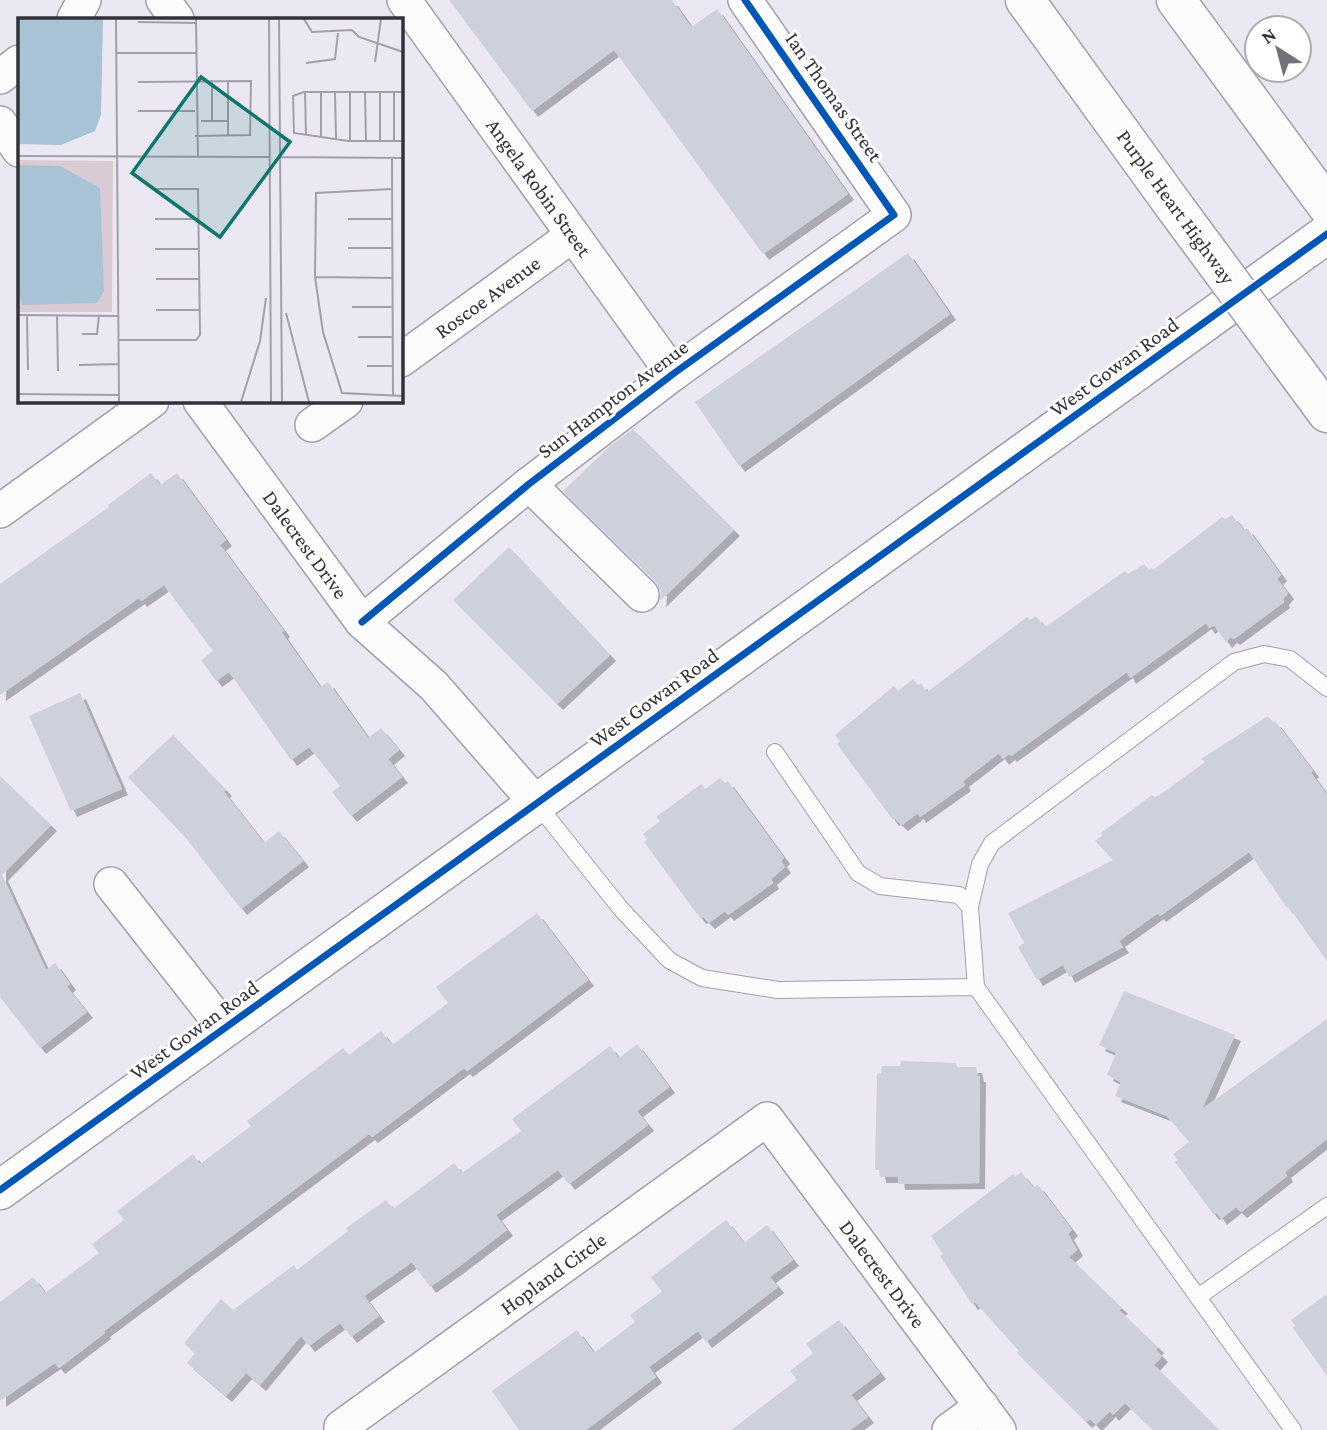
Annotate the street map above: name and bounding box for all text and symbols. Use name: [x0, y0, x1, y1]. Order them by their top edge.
north arrow: [1243, 14, 1313, 84]
inset map: [18, 18, 402, 402]
text: N: [1257, 23, 1280, 48]
street label: Ian Thomas Street: [780, 28, 888, 167]
street label: Angela Robin Street: [481, 114, 597, 262]
street label: Purple Heart Highway: [1112, 125, 1240, 289]
street label: Roscoe Avenue: [430, 251, 545, 343]
street label: West Gowan Road: [1045, 312, 1183, 422]
street label: Sun Hampton Avenue: [533, 335, 693, 463]
street label: Dalecrest Drive: [258, 486, 353, 603]
street label: West Gowan Road: [585, 643, 723, 753]
street label: West Gowan Road: [125, 975, 263, 1085]
street label: Dalecrest Drive: [835, 1215, 931, 1333]
street label: Hopland Circle: [496, 1227, 611, 1320]

